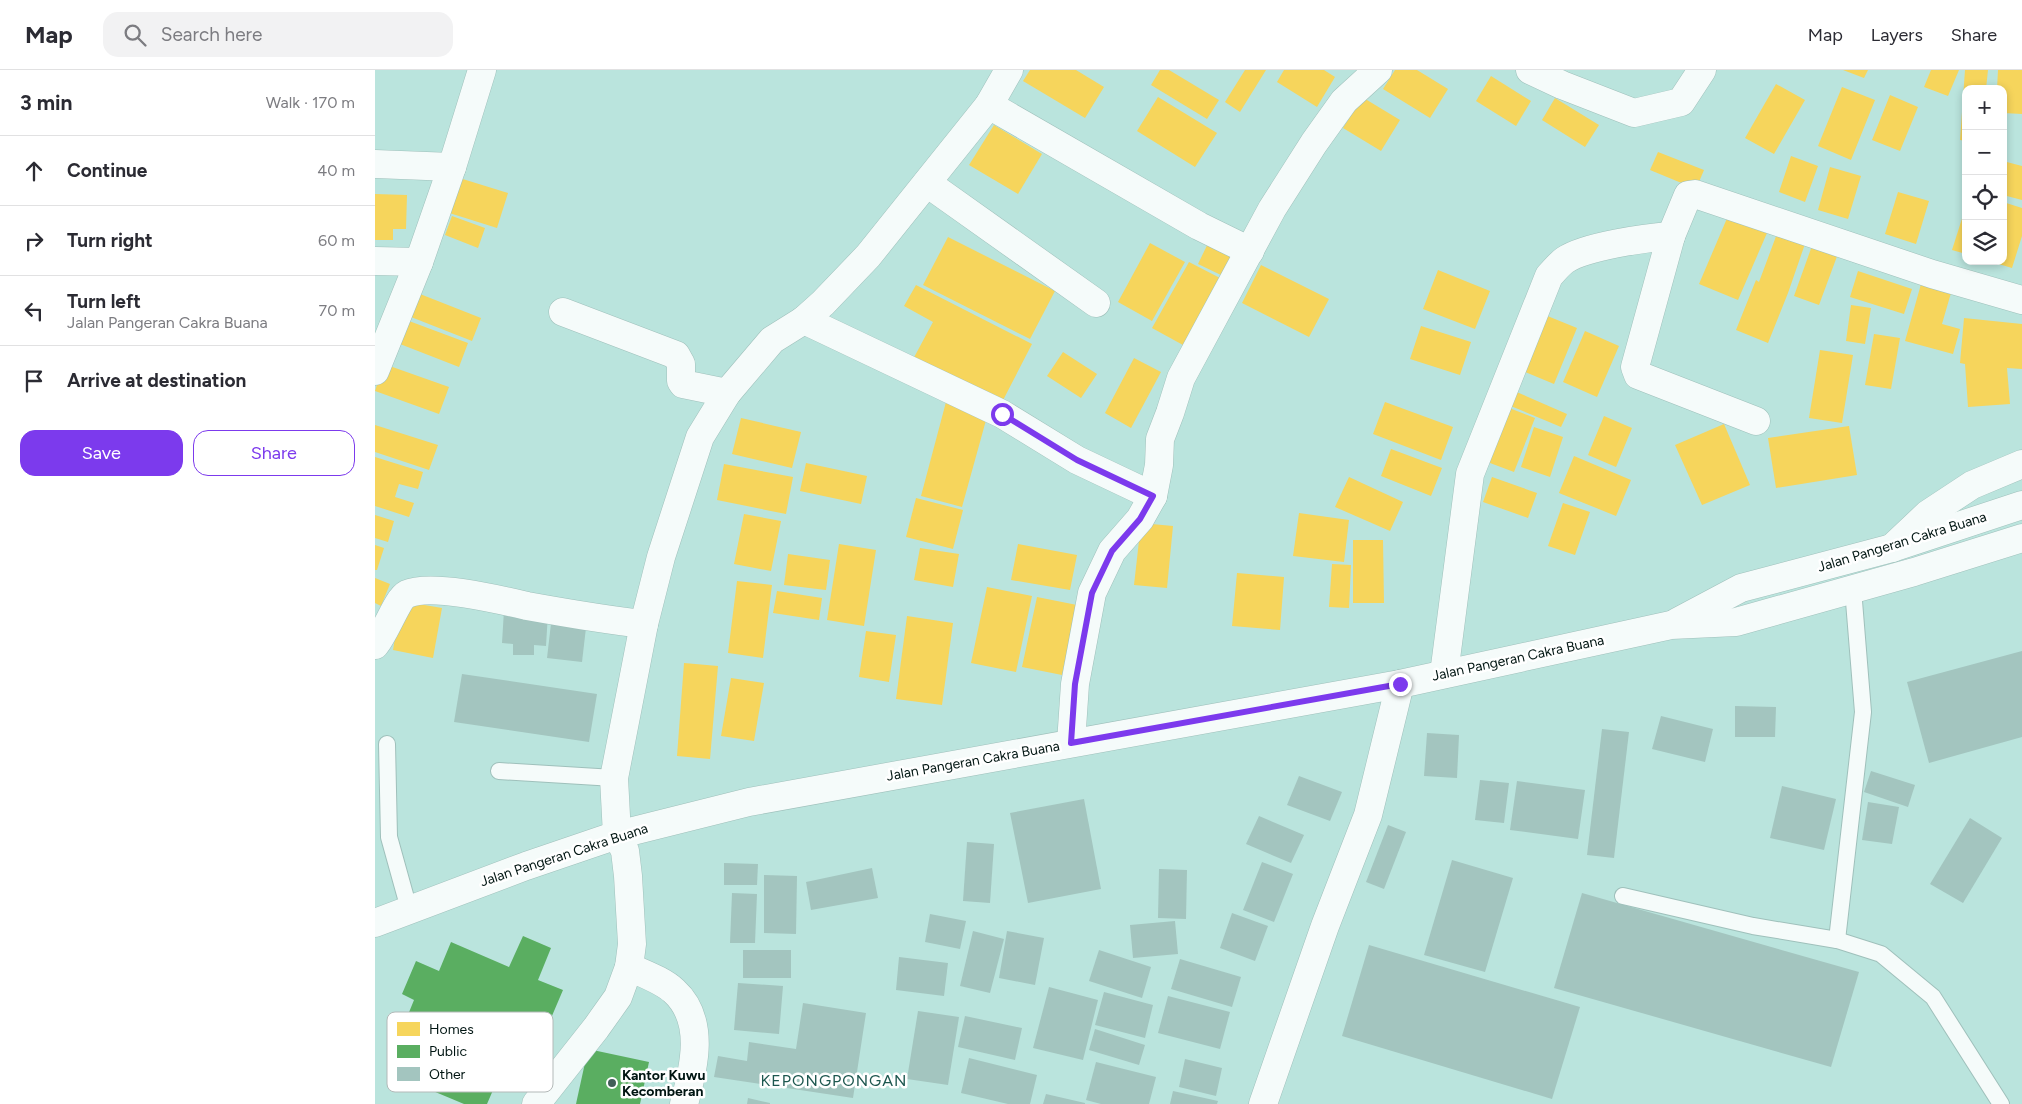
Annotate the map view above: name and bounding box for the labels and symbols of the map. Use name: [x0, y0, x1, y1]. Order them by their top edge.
route start: [991, 403, 1014, 426]
street label: Jalan Pangeran Cakra Buana: [1816, 508, 1988, 576]
street label: Jalan Pangeran Cakra Buana: [1430, 631, 1606, 685]
route end: [1389, 673, 1412, 696]
street label: Jalan Pangeran Cakra Buana: [885, 737, 1061, 785]
street label: Jalan Pangeran Cakra Buana: [478, 820, 650, 890]
legend: [387, 1012, 553, 1092]
text: Homes: [429, 1021, 474, 1038]
text: Public: [429, 1043, 467, 1060]
text: Other: [429, 1066, 466, 1083]
place label: Kantor Kuwu Kecomberan: [622, 1067, 705, 1100]
district label: KEPONGPONGAN: [761, 1071, 907, 1090]
marker: Kantor Kuwu Kecomberan: [606, 1077, 618, 1089]

